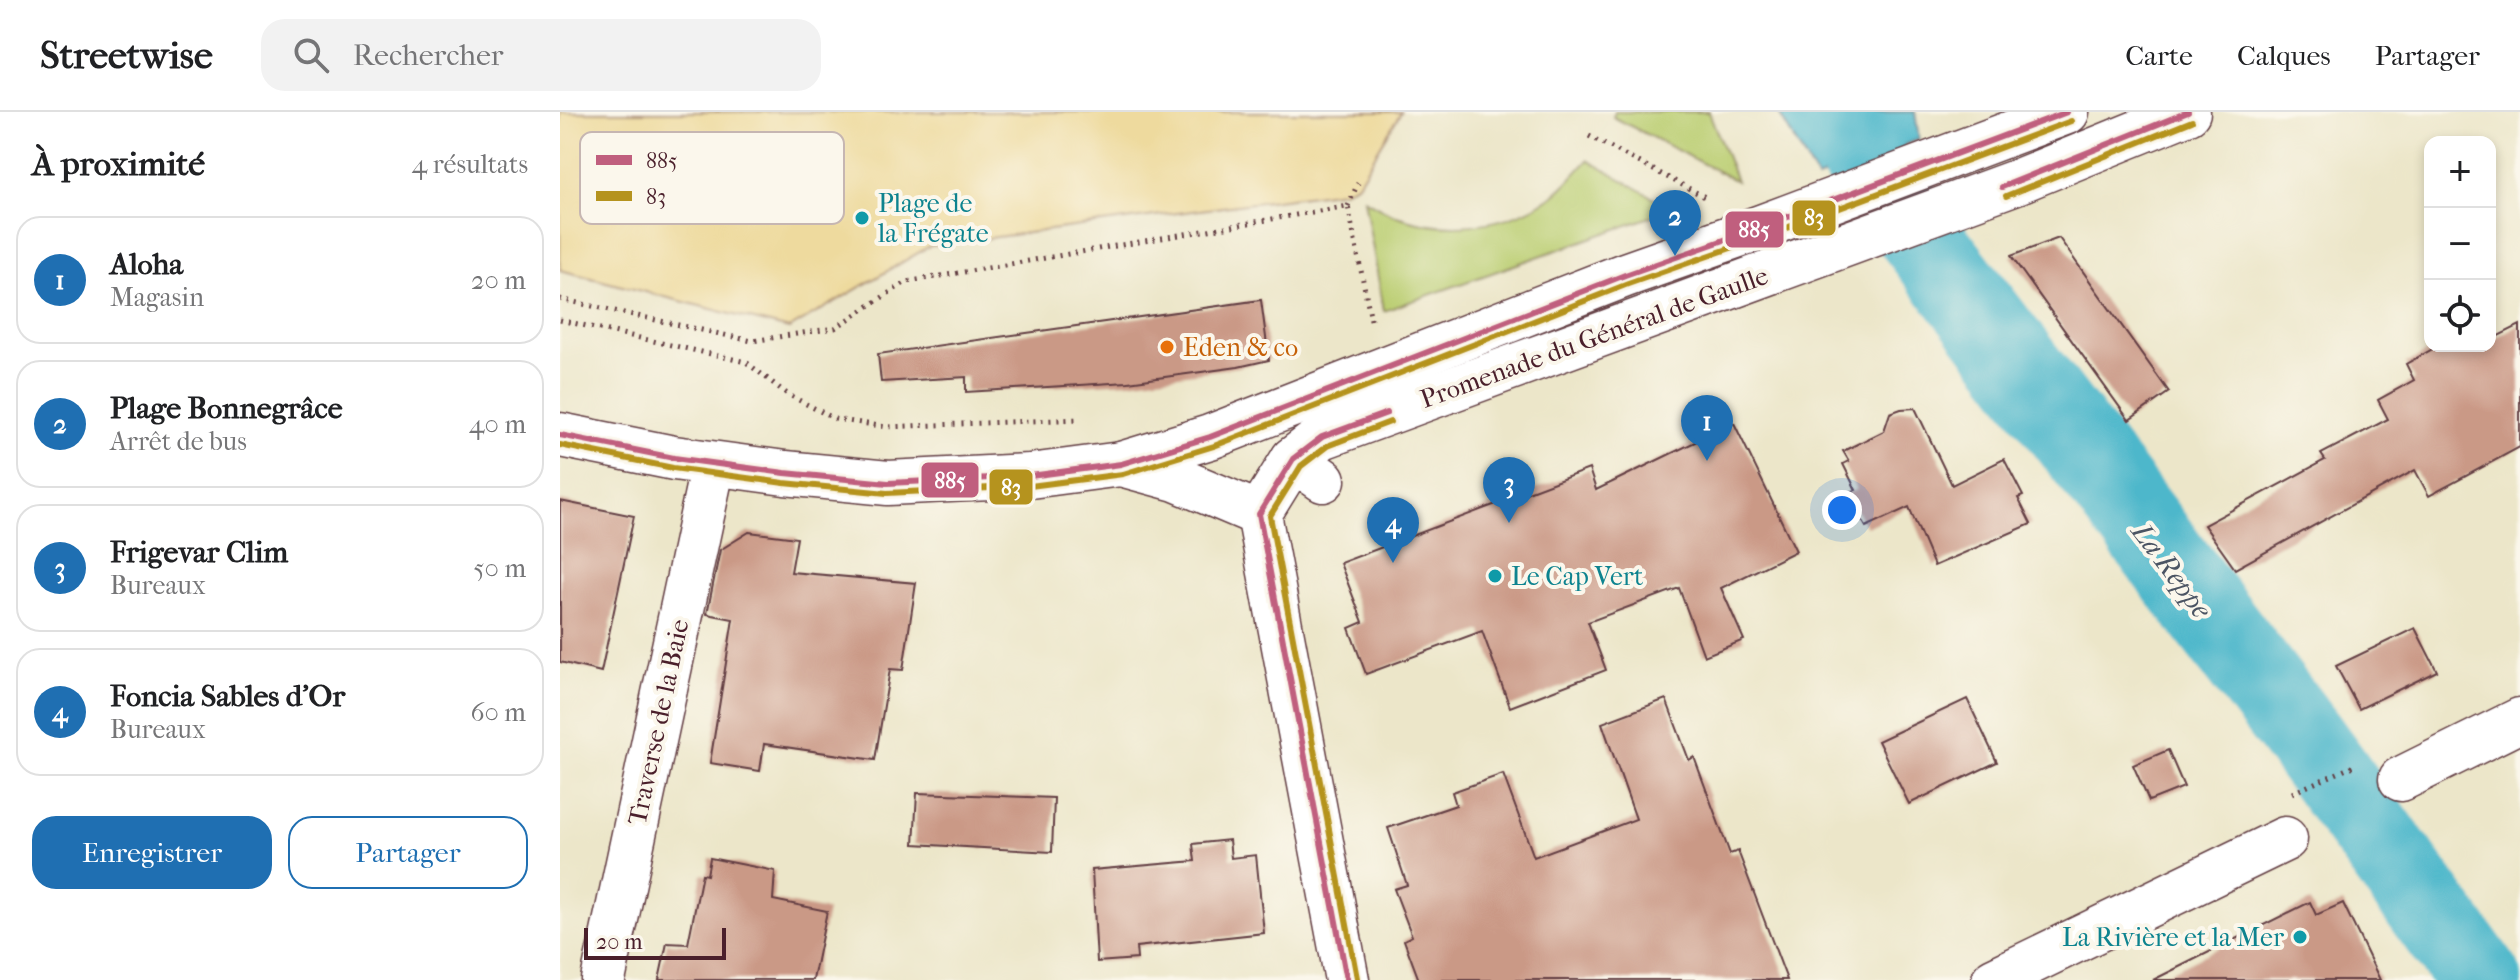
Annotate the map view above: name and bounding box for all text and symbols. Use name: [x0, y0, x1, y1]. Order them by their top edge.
search box: [261, 19, 821, 91]
text: Streetwise: [40, 33, 213, 78]
icon: search: [289, 33, 333, 77]
text: Rechercher: [353, 38, 504, 73]
text: Carte: [2125, 39, 2193, 72]
text: Calques: [2237, 39, 2331, 72]
text: Partager: [2375, 39, 2480, 72]
legend: [580, 132, 844, 224]
map controls: [2424, 136, 2496, 352]
button: +: [2424, 136, 2496, 208]
text: À proximité: [32, 144, 205, 184]
text: 885: [646, 148, 678, 174]
text: 4 résultats: [412, 149, 528, 180]
text: 83: [646, 184, 666, 210]
place label: Plage de la Frégate: [877, 188, 989, 249]
pin: 2: [1649, 190, 1701, 256]
line badge: 83: [1791, 199, 1837, 237]
text: 83: [1804, 205, 1824, 231]
button: −: [2424, 208, 2496, 280]
marker: Plage de la Frégate: [853, 209, 871, 227]
line badge: 885: [1724, 210, 1785, 249]
text: 885: [1738, 217, 1770, 243]
text: Aloha: [110, 247, 183, 282]
street label: Promenade du Général de Gaulle: [1416, 260, 1772, 415]
text: 1: [55, 265, 65, 296]
text: 20 m: [471, 265, 526, 296]
button: locate: [2424, 280, 2496, 352]
text: Magasin: [110, 282, 204, 313]
place label: Eden & co: [1183, 332, 1298, 363]
marker: Eden & co: [1158, 338, 1176, 356]
text: Plage Bonnegrâce: [110, 391, 343, 426]
pin: 1: [1681, 395, 1733, 461]
text: 2: [53, 409, 67, 440]
text: 40 m: [469, 409, 526, 440]
text: Arrêt de bus: [110, 426, 247, 457]
pin: 3: [1483, 457, 1535, 523]
line badge: 885: [920, 461, 980, 499]
text: 885: [934, 468, 966, 494]
line badge: 83: [988, 468, 1034, 506]
text: 83: [1001, 475, 1021, 501]
your location: [1822, 490, 1862, 530]
pin: 4: [1367, 497, 1419, 563]
water label: La Reppe: [2124, 515, 2218, 625]
text: Frigevar Clim: [110, 535, 288, 570]
text: 3: [55, 553, 65, 584]
text: 50 m: [473, 553, 526, 584]
place label: Le Cap Vert: [1511, 561, 1644, 592]
marker: Le Cap Vert: [1486, 567, 1504, 585]
text: Bureaux: [110, 570, 206, 601]
street label: Traverse de la Baie: [622, 616, 695, 828]
text: Foncia Sables d'Or: [110, 679, 345, 714]
text: 4: [52, 697, 68, 728]
text: 60 m: [470, 697, 526, 728]
text: Bureaux: [110, 714, 206, 745]
button: Enregistrer: [32, 816, 272, 889]
button: Partager: [288, 816, 528, 889]
place label: La Rivière et la Mer: [2062, 922, 2284, 953]
scale bar: [584, 924, 726, 960]
marker: La Rivière et la Mer: [2291, 928, 2309, 946]
text: 20 m: [596, 929, 642, 955]

